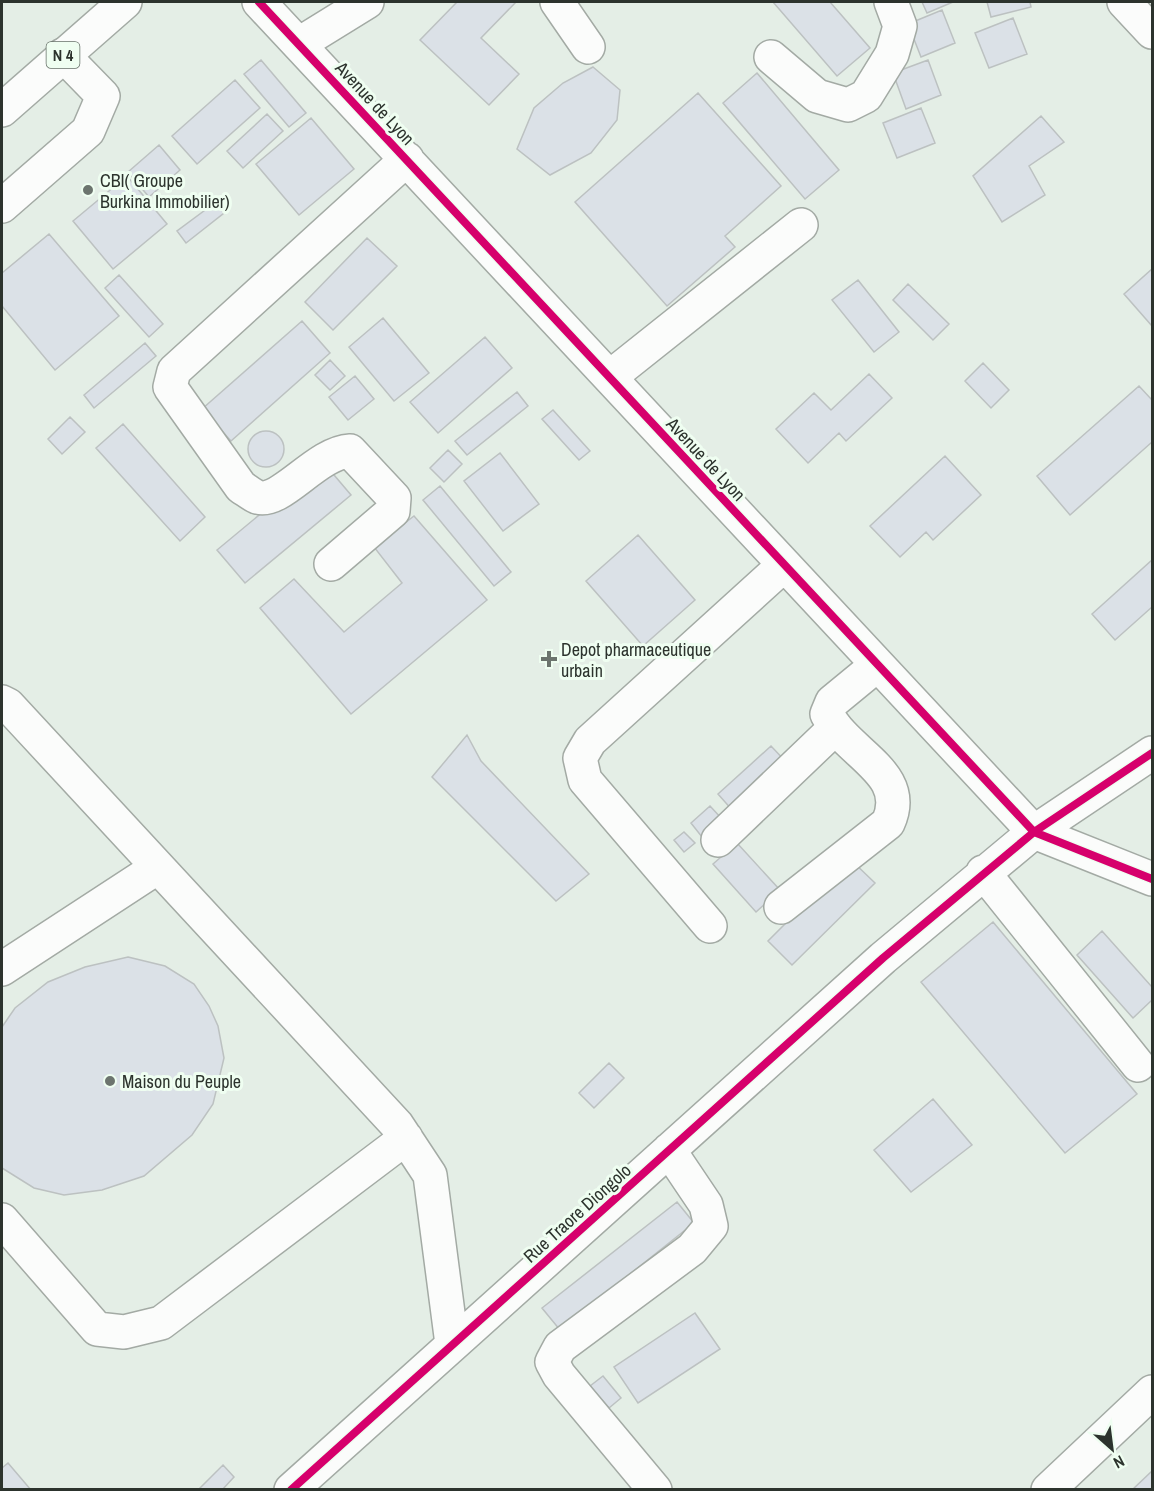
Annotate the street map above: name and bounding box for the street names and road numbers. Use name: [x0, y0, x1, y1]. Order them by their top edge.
road number: N 4: [46, 42, 80, 68]
street label: Avenue de Lyon: [329, 55, 420, 150]
street label: Avenue de Lyon: [660, 411, 751, 506]
street label: Rue Traore Diongolo: [518, 1158, 636, 1268]

